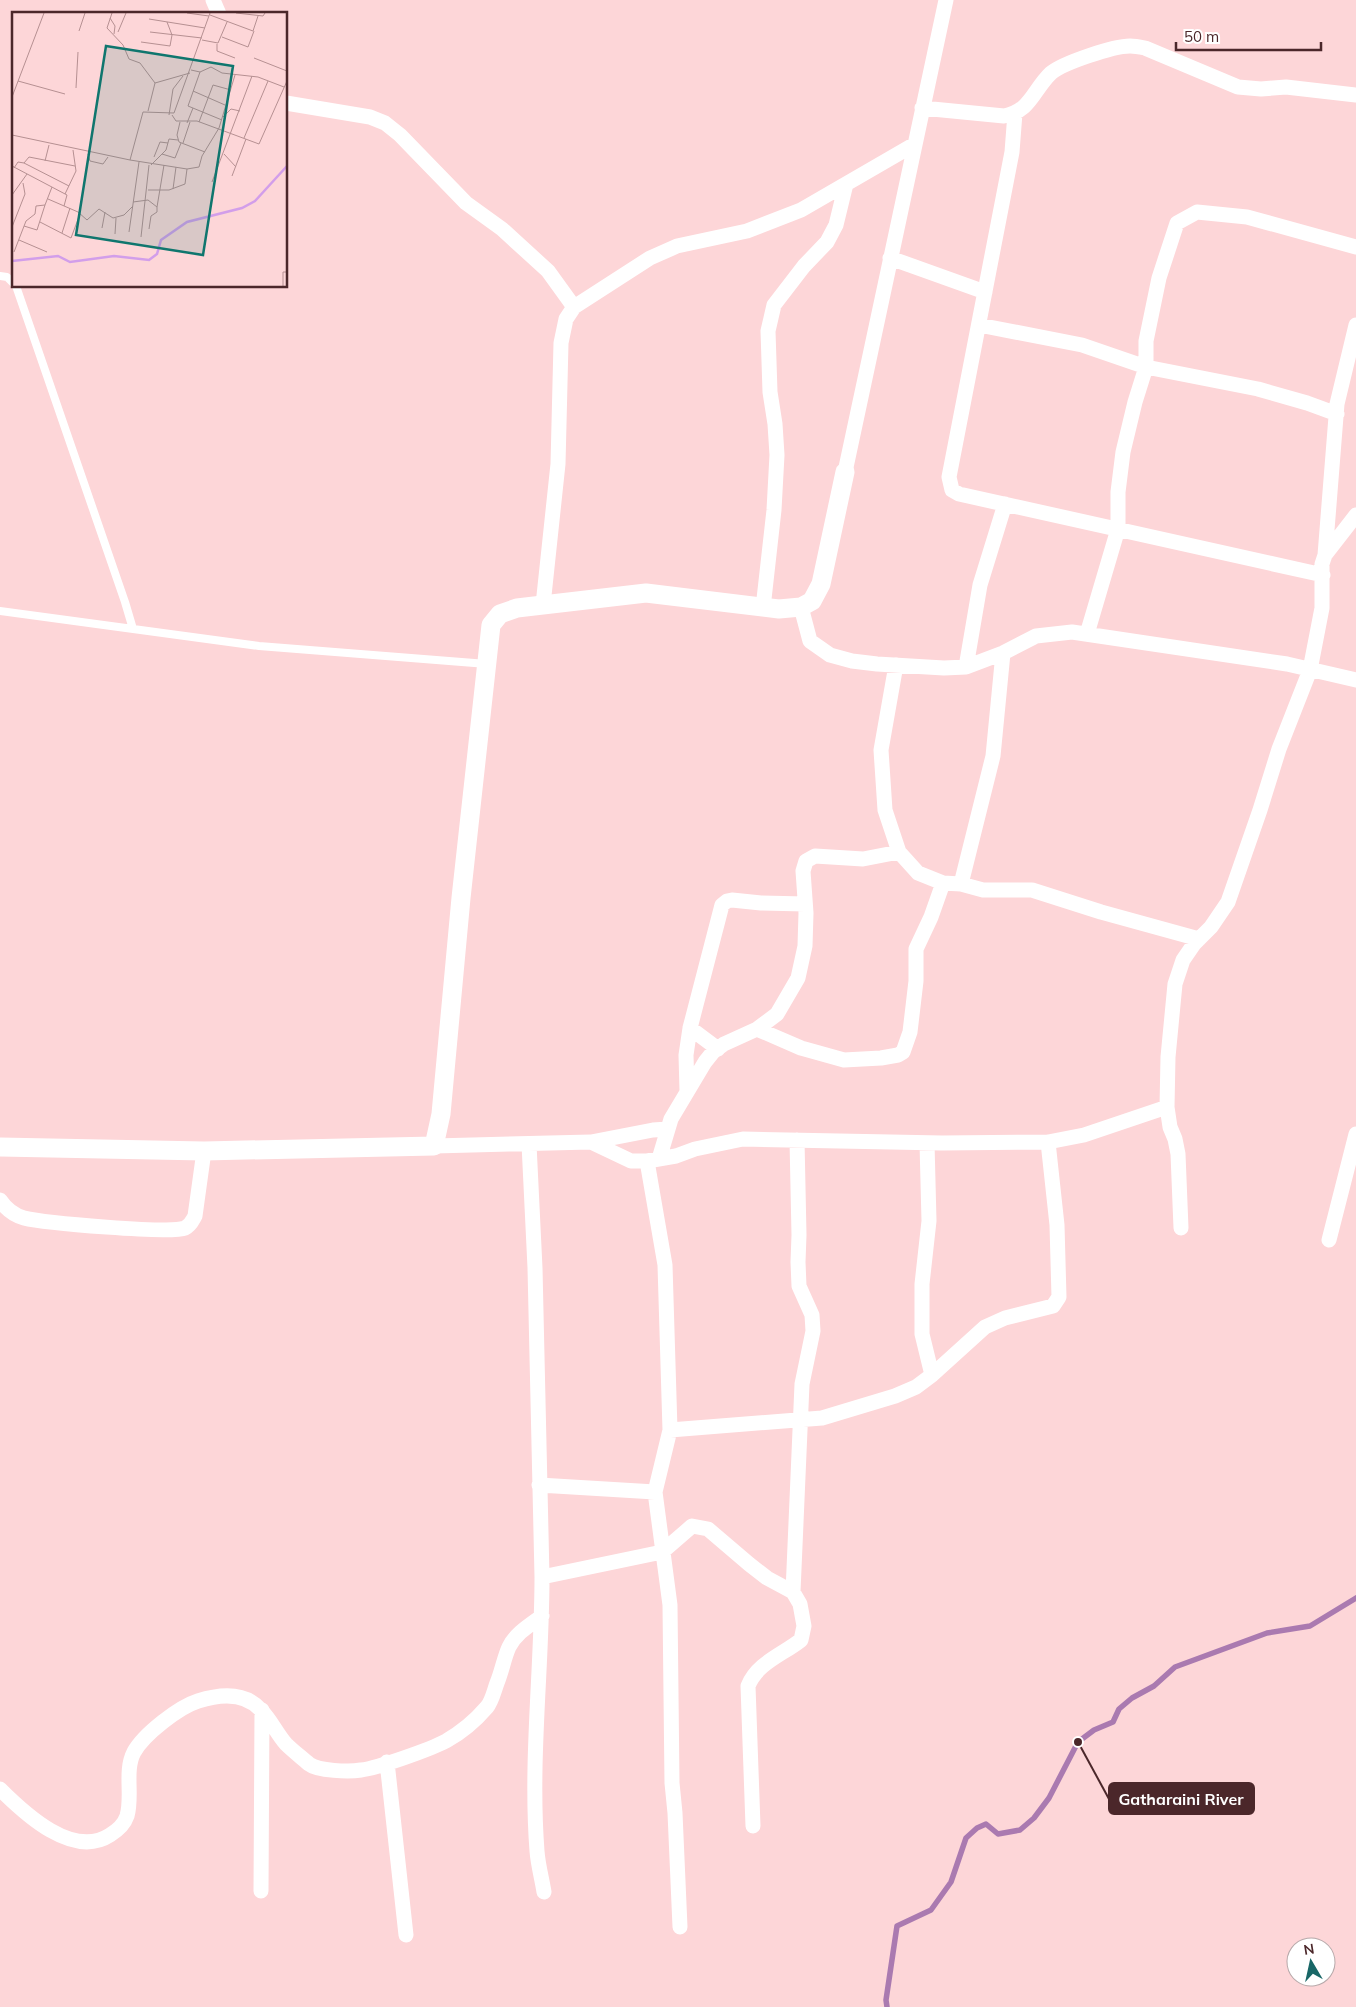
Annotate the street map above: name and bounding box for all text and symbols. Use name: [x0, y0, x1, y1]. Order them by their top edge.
inset map: [12, 12, 288, 288]
scale bar: [1176, 20, 1321, 52]
text: 50 m: [1184, 27, 1219, 46]
callout: Gatharaini River: [1109, 1783, 1254, 1814]
text: Gatharaini River: [1119, 1789, 1244, 1809]
north arrow: [1286, 1937, 1336, 1987]
text: N: [1302, 1939, 1316, 1959]

